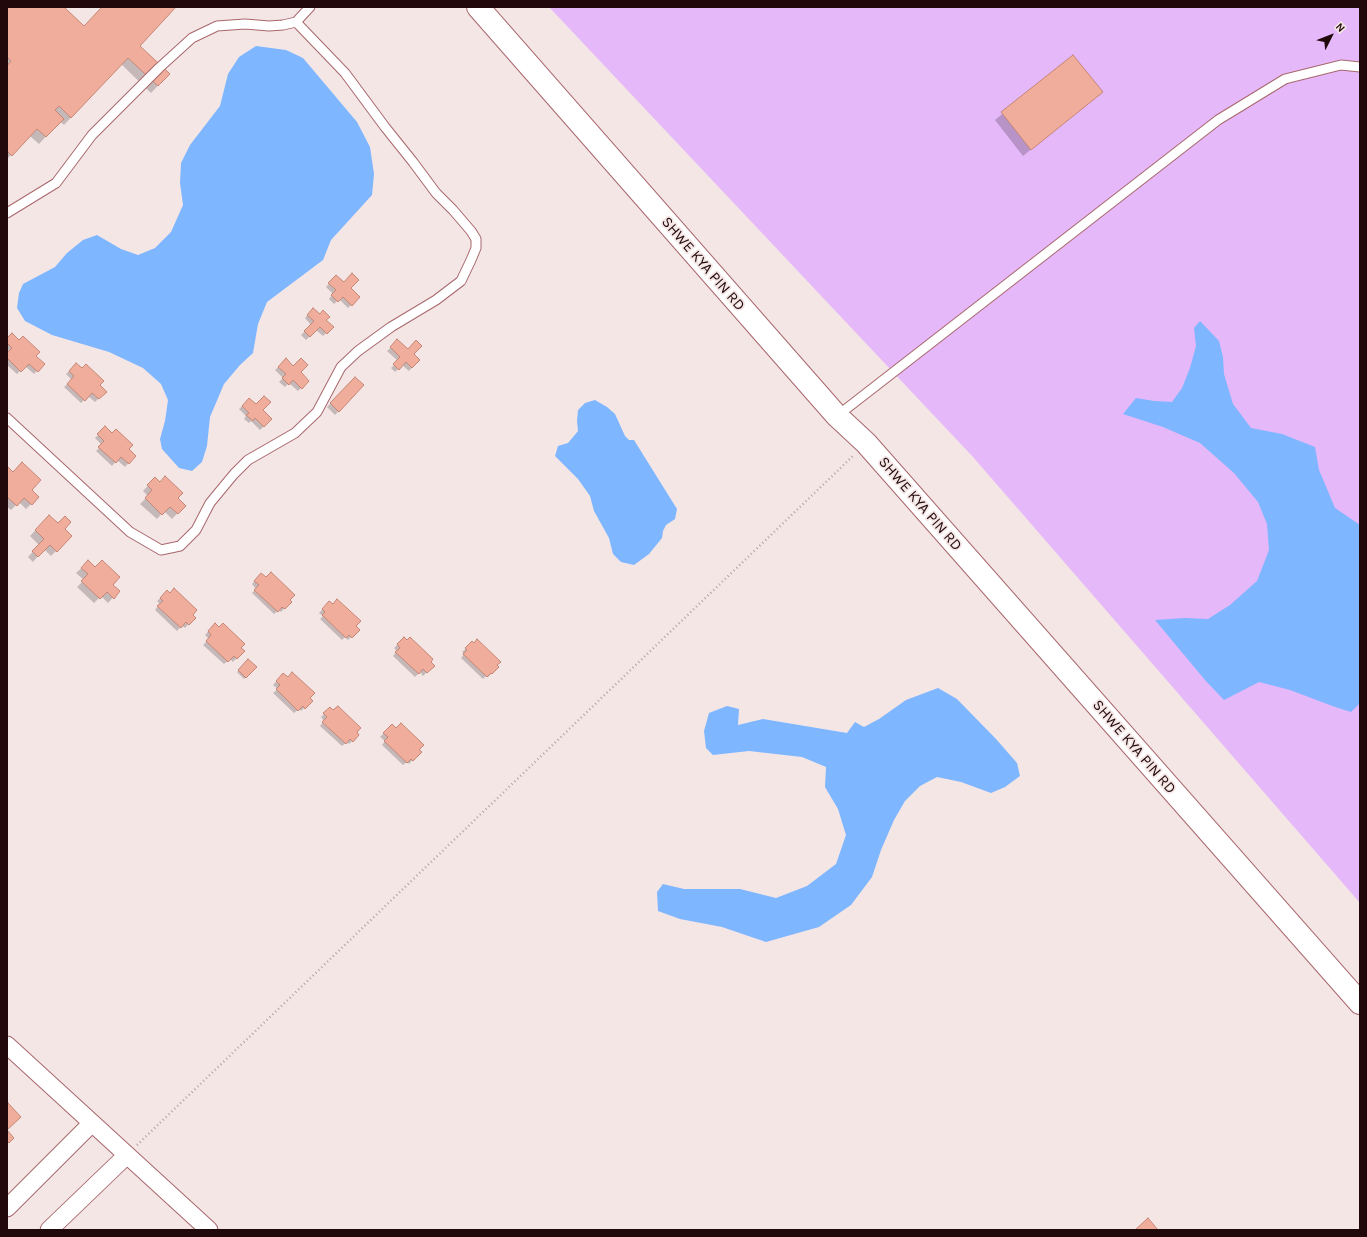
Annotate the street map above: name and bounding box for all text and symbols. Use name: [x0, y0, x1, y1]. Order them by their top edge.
north arrow: [1311, 16, 1351, 56]
text: N: [1333, 20, 1348, 35]
street label: SHWE KYA PIN RD: [657, 213, 749, 315]
street label: SHWE KYA PIN RD: [874, 453, 966, 555]
street label: SHWE KYA PIN RD: [1088, 696, 1180, 798]

